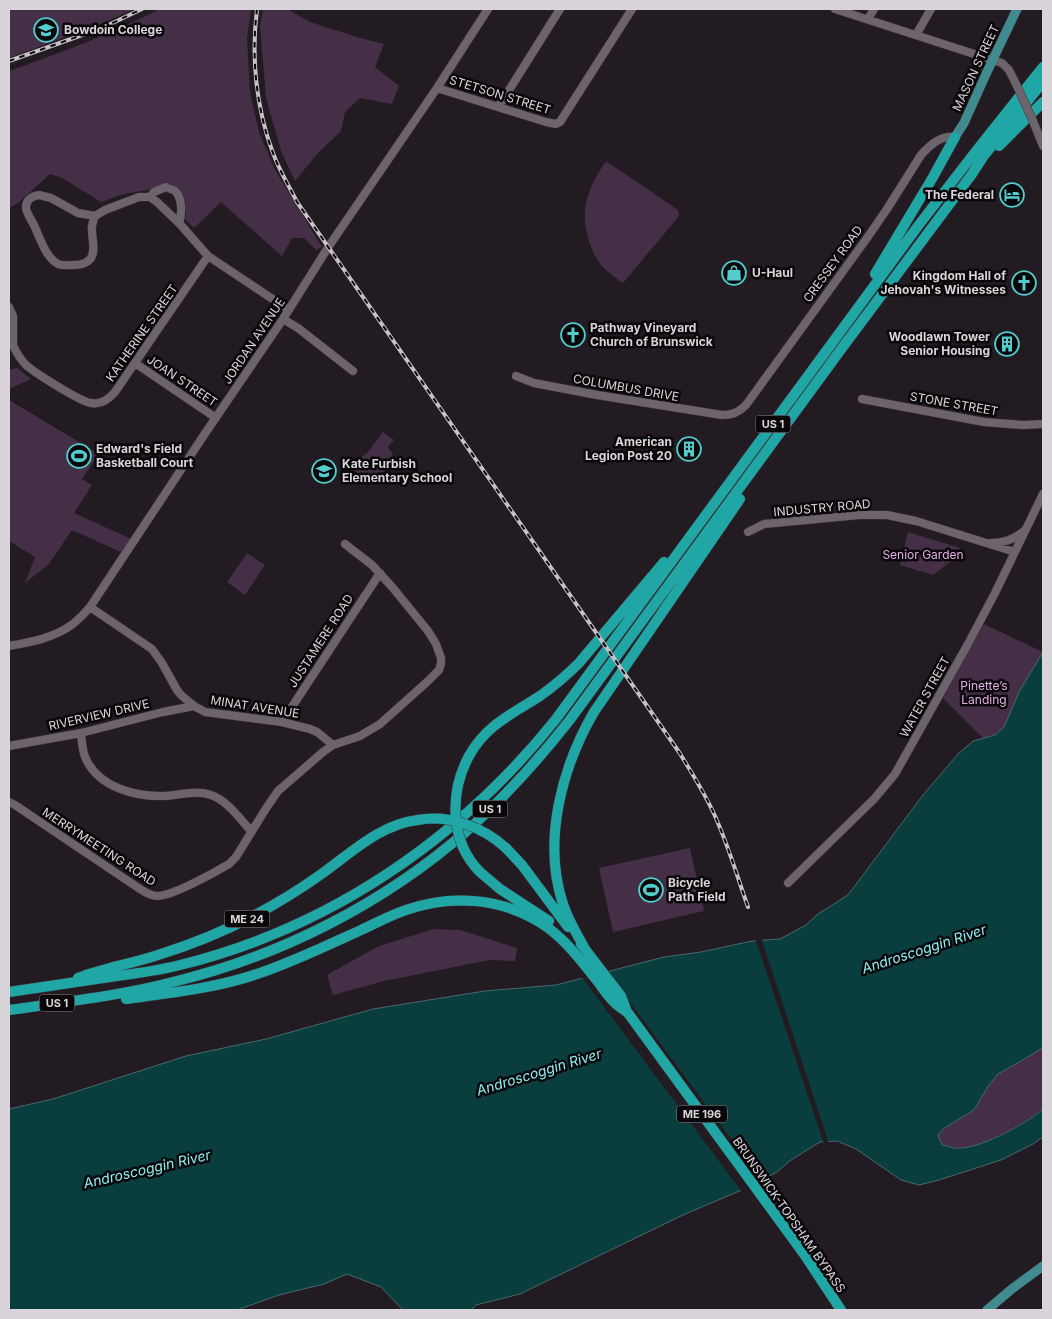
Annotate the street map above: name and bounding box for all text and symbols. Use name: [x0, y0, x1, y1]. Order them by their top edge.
school or university icon: Bowdoin College: [33, 17, 59, 43]
place label: Bowdoin College: [64, 22, 162, 37]
street label: MASON STREET: [949, 22, 1002, 113]
street label: STETSON STREET: [448, 72, 553, 117]
hotel icon: The Federal: [999, 182, 1025, 208]
place label: The Federal: [925, 187, 994, 202]
street label: CRESSEY ROAD: [800, 222, 865, 305]
shop icon: U-Haul: [721, 260, 747, 286]
place label: U-Haul: [752, 265, 793, 280]
place label: Kingdom Hall of Jehovah's Witnesses: [880, 268, 1006, 297]
church icon: Kingdom Hall of Jehovah's Witnesses: [1011, 270, 1037, 296]
street label: KATHERINE STREET: [102, 281, 181, 384]
street label: JORDAN AVENUE: [219, 295, 288, 387]
place label: Pathway Vineyard Church of Brunswick: [590, 320, 713, 349]
church icon: Pathway Vineyard Church of Brunswick: [560, 322, 586, 348]
place label: Woodlawn Tower Senior Housing: [889, 329, 990, 358]
building icon: Woodlawn Tower Senior Housing: [994, 331, 1020, 357]
street label: JOAN STREET: [144, 352, 221, 410]
street label: COLUMBUS DRIVE: [572, 371, 680, 404]
street label: STONE STREET: [909, 388, 1000, 419]
road number: US 1: [756, 416, 790, 432]
place label: American Legion Post 20: [585, 434, 672, 463]
building icon: American Legion Post 20: [676, 436, 702, 462]
place label: Edward's Field Basketball Court: [96, 441, 194, 470]
sports icon: Edward's Field Basketball Court: [66, 443, 92, 469]
place label: Kate Furbish Elementary School: [342, 456, 452, 485]
school or university icon: Kate Furbish Elementary School: [311, 458, 337, 484]
street label: INDUSTRY ROAD: [773, 496, 871, 519]
park label: Senior Garden: [882, 547, 964, 562]
street label: JUSTAMERE ROAD: [285, 591, 356, 690]
street label: WATER STREET: [896, 654, 953, 740]
park label: Pinette’s Landing: [960, 678, 1008, 707]
street label: MINAT AVENUE: [210, 692, 301, 721]
street label: RIVERVIEW DRIVE: [47, 696, 151, 733]
road number: US 1: [472, 801, 508, 818]
street label: MERRYMEETING ROAD: [40, 804, 159, 889]
place label: Bicycle Path Field: [668, 875, 726, 904]
sports icon: Bicycle Path Field: [638, 877, 664, 903]
road number: ME 24: [224, 911, 270, 928]
water label: Androscoggin River: [859, 920, 989, 977]
road number: US 1: [40, 994, 74, 1011]
water label: Androscoggin River: [473, 1044, 604, 1099]
road number: ME 196: [677, 1106, 727, 1122]
street label: BRUNSWICK-TOPSHAM BYPASS: [730, 1134, 849, 1296]
water label: Androscoggin River: [81, 1145, 213, 1192]

